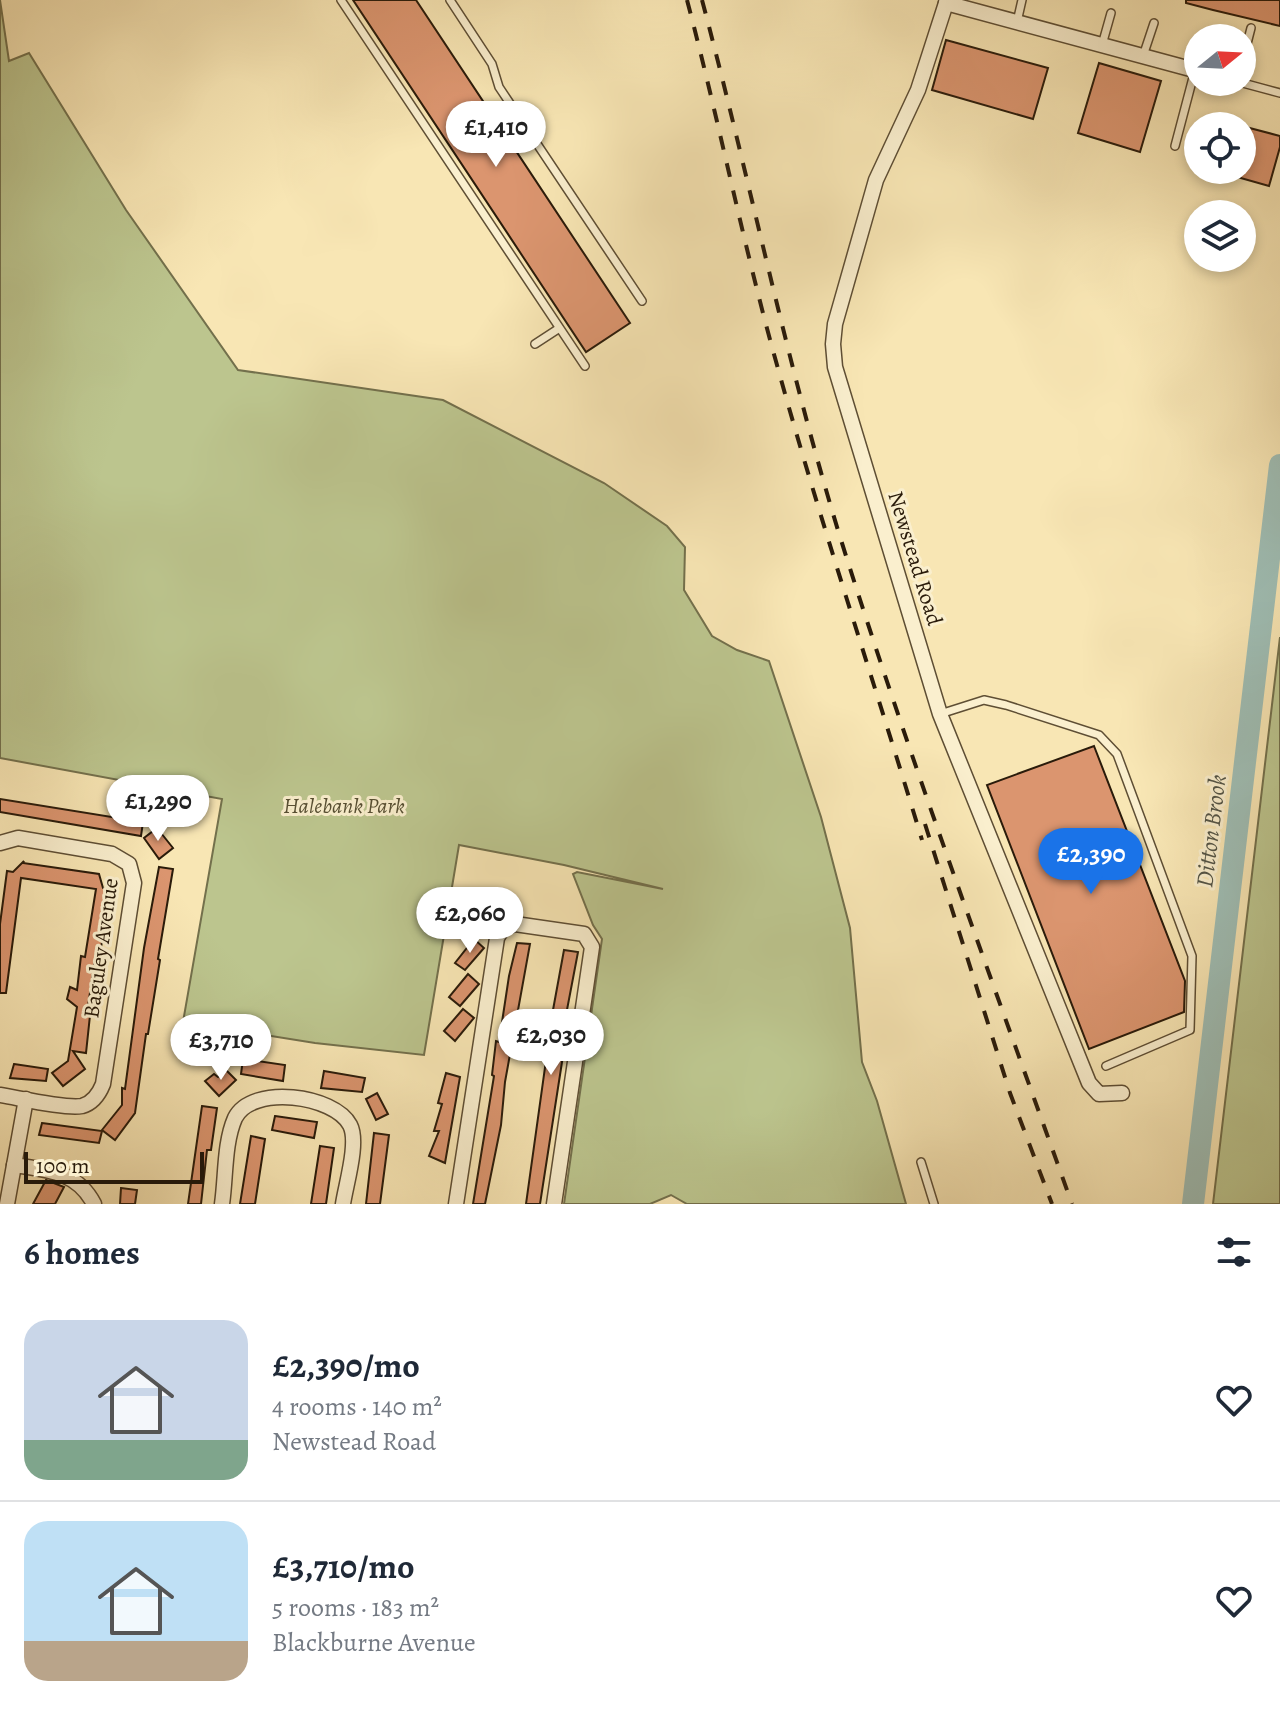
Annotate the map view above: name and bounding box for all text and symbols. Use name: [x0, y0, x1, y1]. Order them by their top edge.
north arrow: [1184, 24, 1256, 96]
map controls: [1184, 24, 1256, 272]
pin: £1,410: [431, 101, 561, 169]
text: £1,410: [464, 109, 528, 144]
button: locate: [1184, 112, 1256, 184]
button: layers: [1184, 200, 1256, 272]
street label: Newstead Road: [880, 487, 950, 629]
water label: Ditton Brook: [1188, 772, 1234, 889]
pin: £1,290: [93, 775, 223, 843]
text: £1,290: [124, 783, 192, 818]
park label: Halebank Park: [283, 791, 405, 821]
pin: £2,390: [1026, 828, 1156, 896]
text: £2,390: [1056, 836, 1126, 871]
street label: Baguley Avenue: [76, 876, 126, 1020]
pin: £2,060: [405, 887, 535, 955]
text: £2,060: [434, 895, 506, 930]
pin: £2,030: [486, 1009, 616, 1077]
pin: £3,710: [156, 1014, 286, 1082]
text: £2,030: [516, 1017, 586, 1052]
text: £3,710: [188, 1022, 254, 1057]
scale bar: [24, 1148, 204, 1184]
text: 100 m: [36, 1151, 90, 1181]
text: 6 homes: [24, 1229, 140, 1276]
icon: filters: [1212, 1230, 1256, 1274]
text: £2,390/mo: [272, 1342, 420, 1389]
icon: home: [88, 1352, 184, 1448]
icon: heart: [1212, 1378, 1256, 1422]
text: 4 rooms · 140 m²: [272, 1389, 442, 1424]
text: Newstead Road: [272, 1424, 436, 1459]
text: £3,710/mo: [272, 1543, 414, 1590]
icon: home: [88, 1553, 184, 1649]
icon: heart: [1212, 1579, 1256, 1623]
text: 5 rooms · 183 m²: [272, 1590, 439, 1625]
text: Blackburne Avenue: [272, 1625, 476, 1660]

